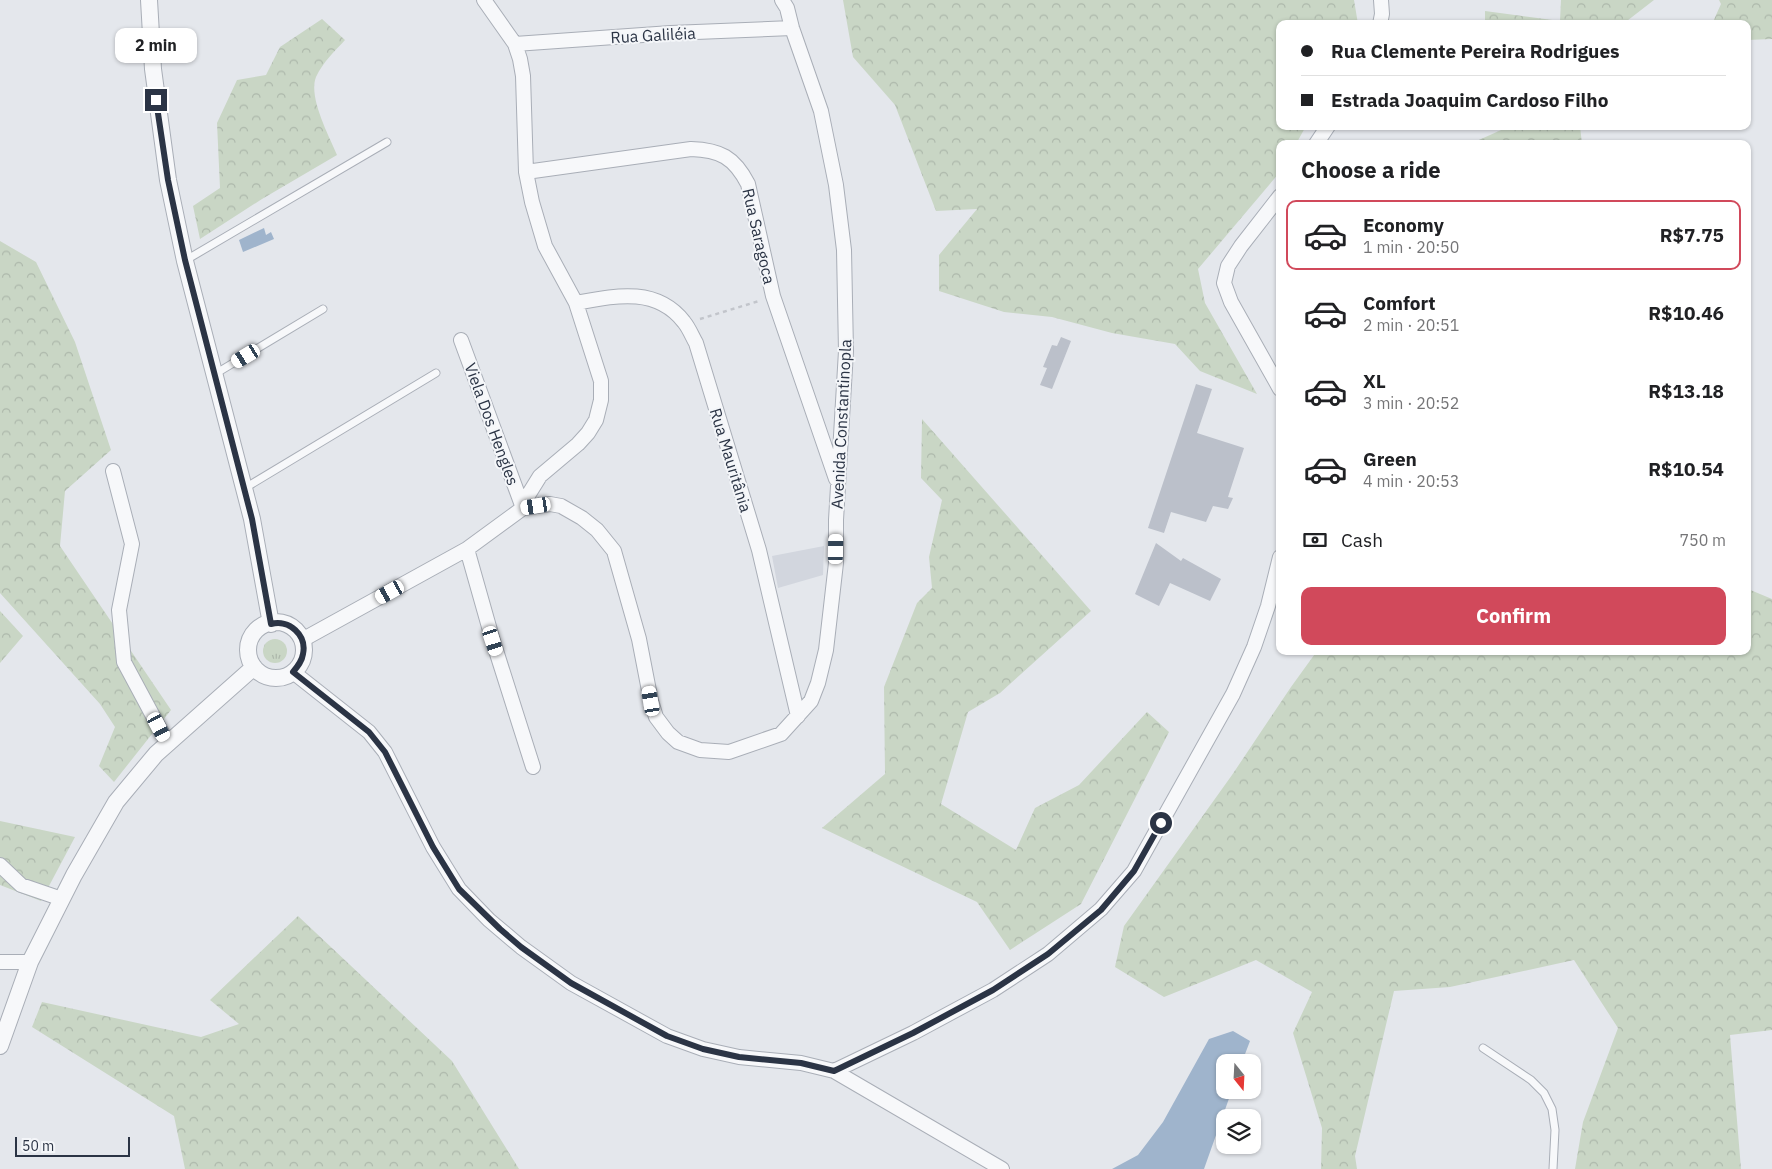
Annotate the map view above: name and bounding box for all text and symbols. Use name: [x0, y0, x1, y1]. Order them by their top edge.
street label: Rua Galiléia: [610, 23, 697, 47]
callout: 2 min: [115, 28, 197, 62]
text: 2 min: [135, 35, 177, 55]
text: Rua Clemente Pereira Rodrigues: [1331, 39, 1620, 63]
text: Estrada Joaquim Cardoso Filho: [1331, 88, 1608, 112]
route end: [145, 89, 167, 111]
text: Choose a ride: [1301, 155, 1441, 184]
street label: Rua Saragoca: [738, 186, 780, 286]
icon: car: [1303, 213, 1348, 258]
text: Economy: [1363, 213, 1444, 237]
text: R$7.75: [1660, 223, 1724, 247]
text: 1 min · 20:50: [1363, 237, 1459, 257]
icon: car: [1303, 291, 1348, 336]
text: Comfort: [1363, 291, 1436, 315]
text: R$10.46: [1648, 301, 1724, 325]
text: 2 min · 20:51: [1363, 315, 1459, 335]
street label: Avenida Constantinopla: [827, 338, 855, 509]
car: [229, 342, 262, 370]
street label: Viela Dos Hengles: [461, 360, 523, 488]
icon: car: [1303, 369, 1348, 414]
text: XL: [1363, 369, 1386, 393]
text: R$13.18: [1648, 379, 1724, 403]
text: 3 min · 20:52: [1363, 393, 1459, 413]
street label: Rua Mauritânia: [706, 405, 756, 515]
icon: car: [1303, 447, 1348, 492]
text: Green: [1363, 447, 1417, 471]
text: R$10.54: [1648, 457, 1724, 481]
text: 4 min · 20:53: [1363, 471, 1459, 491]
car: [520, 496, 551, 516]
icon: cash: [1301, 526, 1329, 554]
text: Cash: [1341, 528, 1383, 552]
text: 750 m: [1679, 530, 1726, 550]
car: [828, 534, 843, 564]
car: [373, 578, 406, 606]
button: Confirm: [1301, 587, 1726, 645]
car: [481, 624, 504, 658]
car: [641, 685, 660, 717]
car: [145, 710, 172, 744]
route start: [1150, 812, 1172, 834]
north arrow: [1216, 1054, 1261, 1099]
map controls: [1216, 1054, 1261, 1154]
button: layers: [1216, 1109, 1261, 1154]
scale bar: [15, 1134, 130, 1157]
text: 50 m: [22, 1137, 54, 1155]

